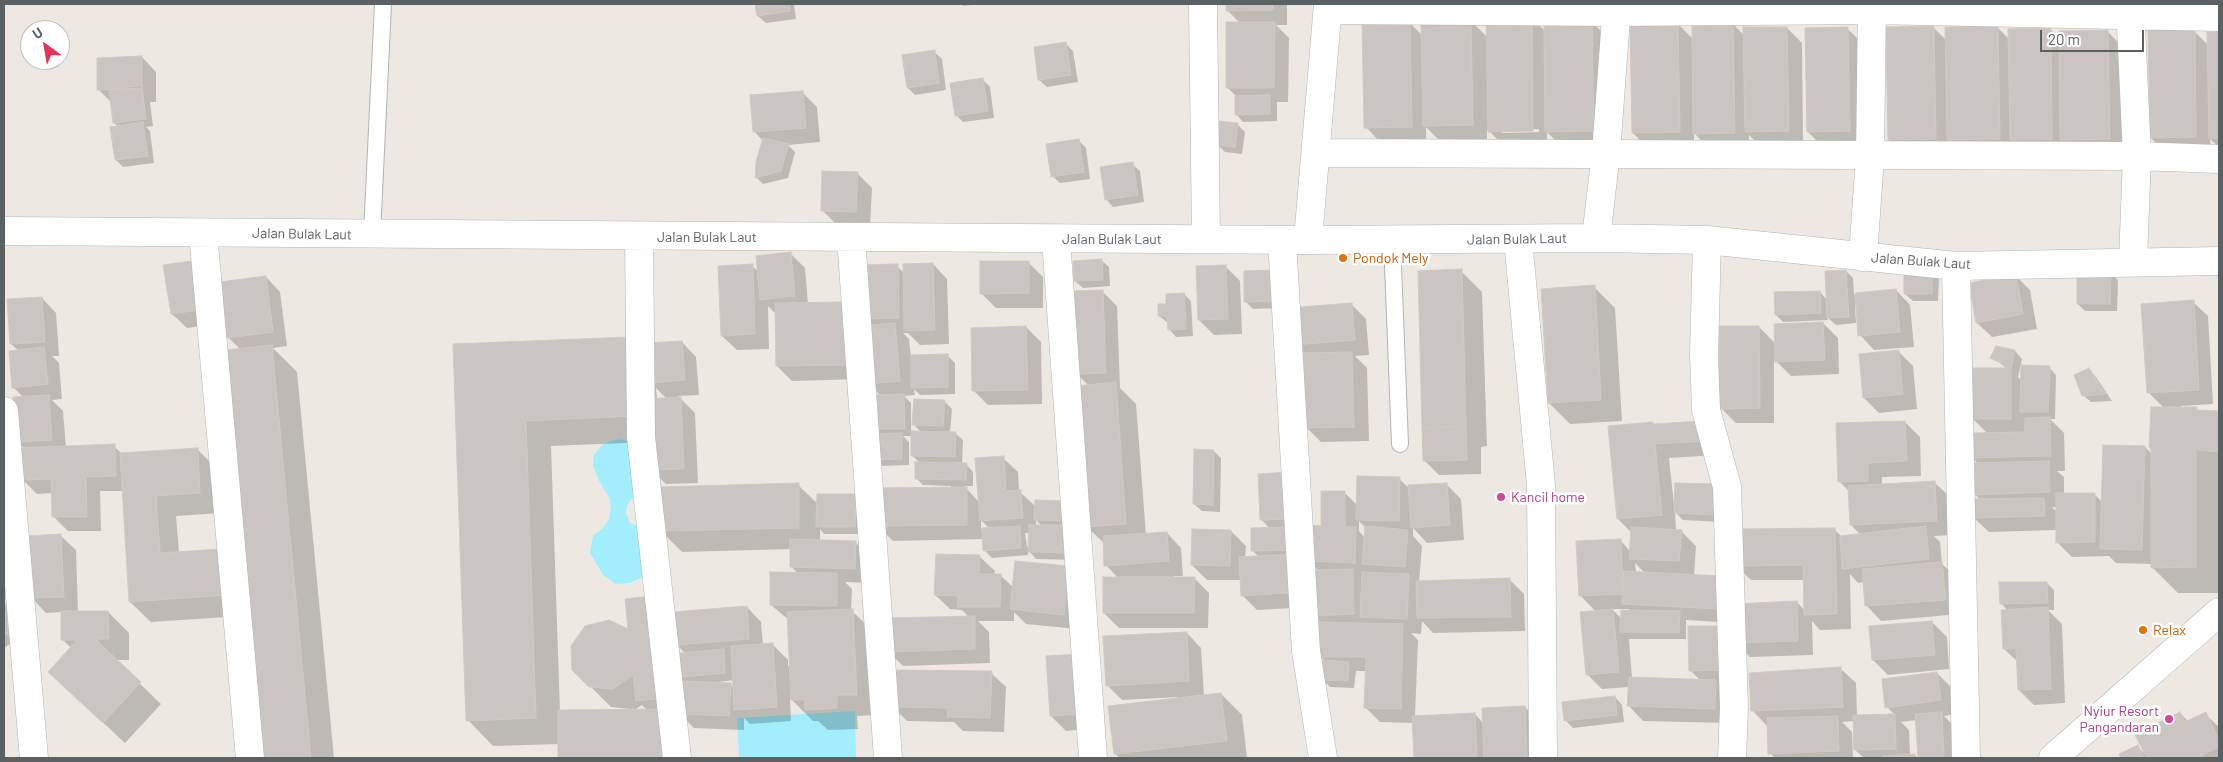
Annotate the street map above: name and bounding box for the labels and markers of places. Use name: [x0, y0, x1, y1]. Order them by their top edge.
place label: Pondok Mely: [1353, 250, 1428, 266]
marker: Pondok Mely: [1337, 252, 1349, 264]
place label: Kancil home: [1511, 489, 1585, 505]
marker: Kancil home: [1495, 491, 1507, 503]
place label: Relax: [2153, 622, 2186, 638]
marker: Relax: [2137, 624, 2149, 636]
place label: Nyiur Resort Pangandaran: [2079, 703, 2159, 736]
marker: Nyiur Resort Pangandaran: [2163, 713, 2175, 725]

